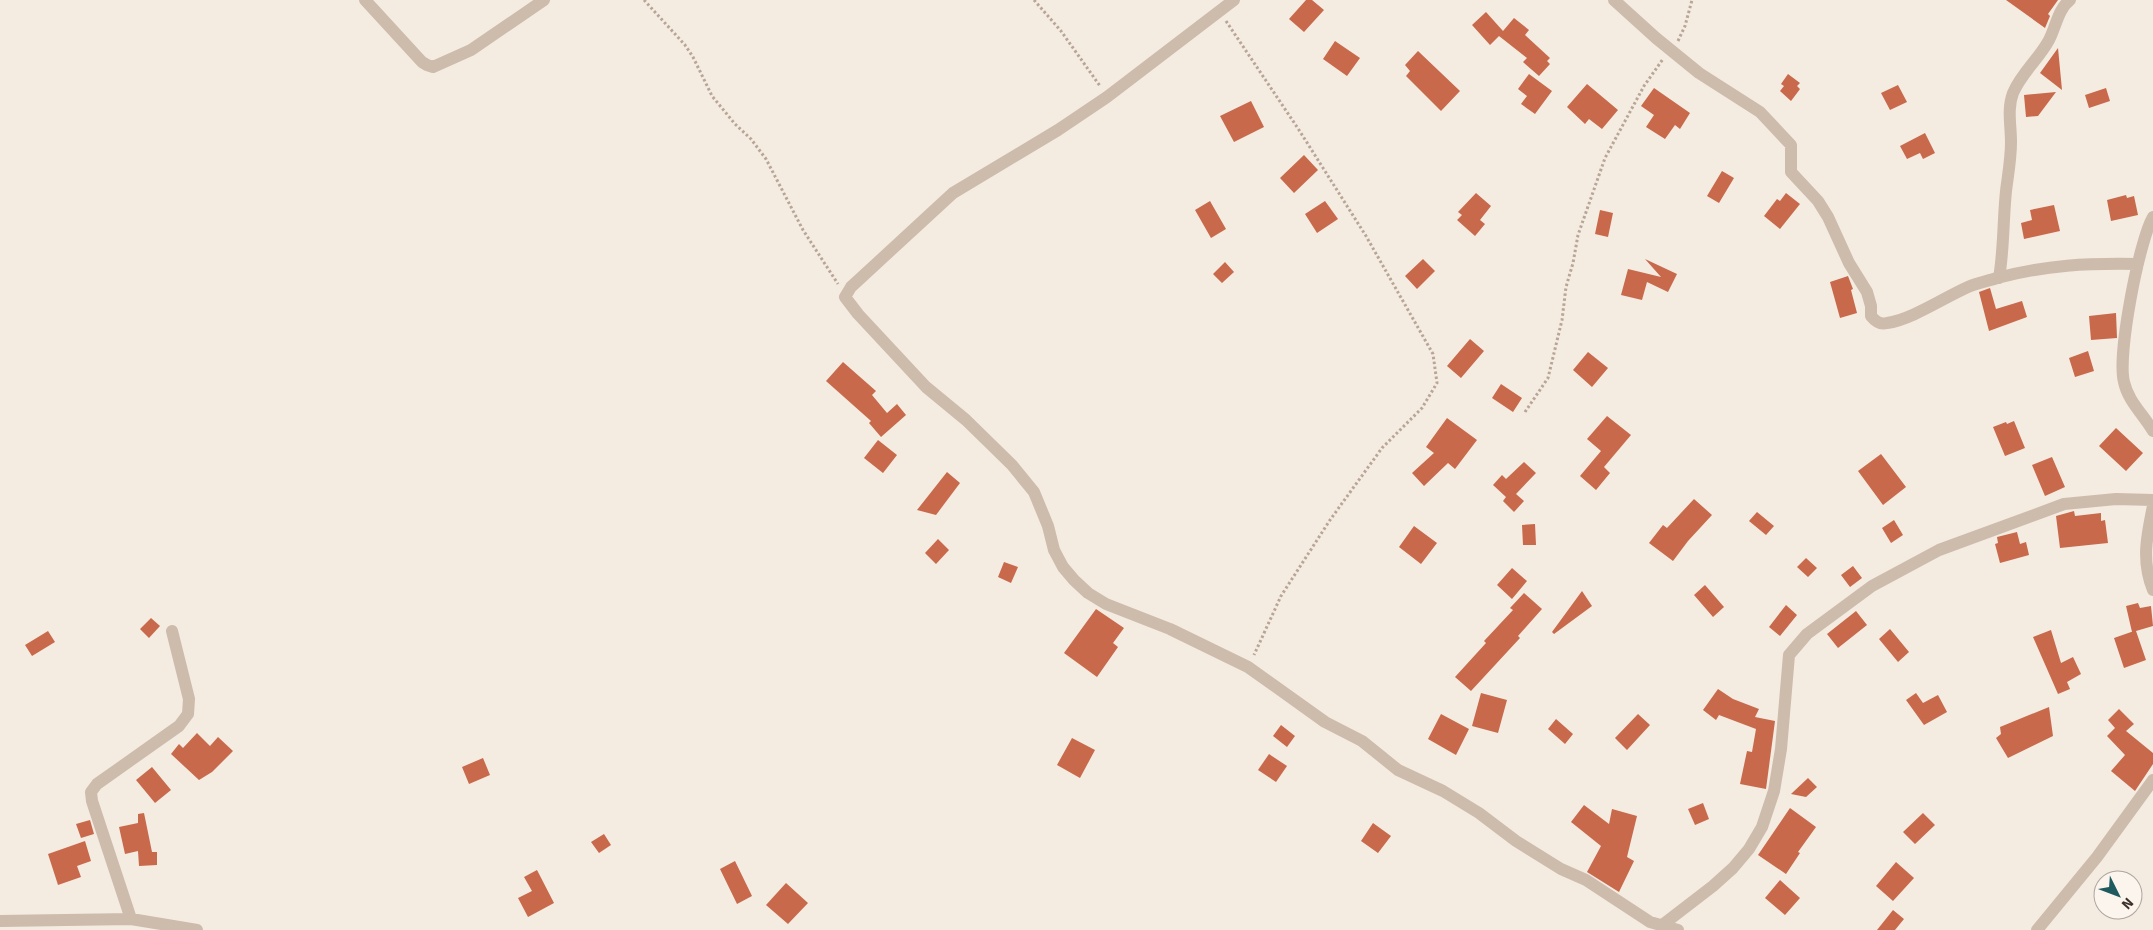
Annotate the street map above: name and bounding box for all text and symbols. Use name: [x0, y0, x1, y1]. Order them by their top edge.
north arrow: [2093, 870, 2143, 920]
text: N: [2118, 894, 2137, 913]

